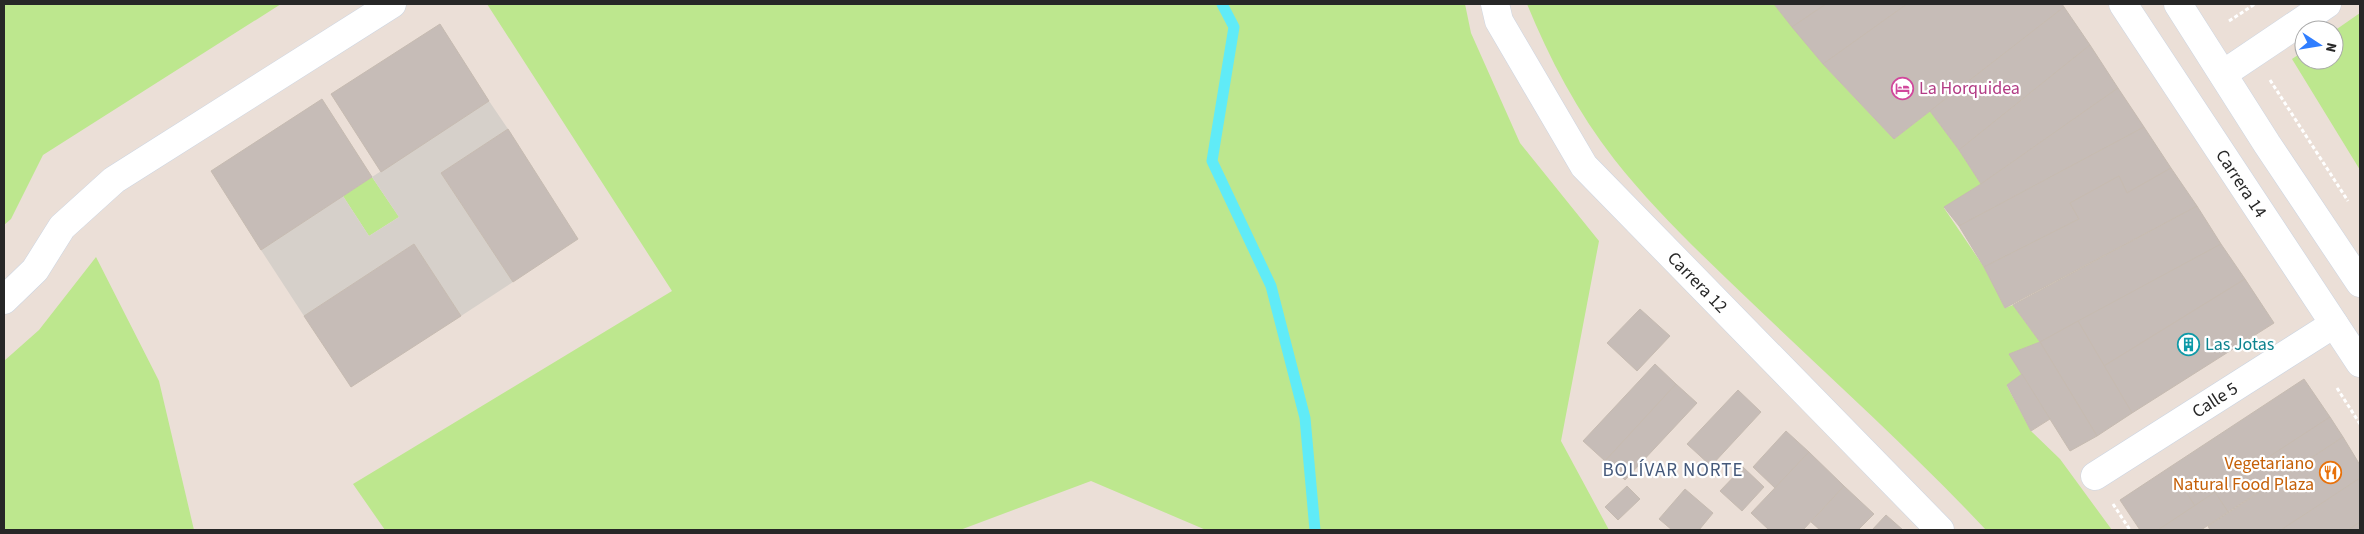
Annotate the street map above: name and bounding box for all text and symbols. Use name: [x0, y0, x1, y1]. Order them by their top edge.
north arrow: [2294, 20, 2344, 70]
text: N: [2320, 41, 2341, 54]
hotel icon: La Horquidea: [1891, 76, 1915, 100]
place label: La Horquidea: [1919, 76, 2020, 101]
street label: Carrera 14: [2209, 145, 2273, 223]
street label: Carrera 12: [1661, 246, 1733, 319]
building icon: Las Jotas: [2177, 332, 2201, 356]
place label: Las Jotas: [2205, 332, 2274, 357]
street label: Calle 5: [2187, 376, 2243, 424]
place label: Vegetariano Natural Food Plaza: [2173, 451, 2314, 497]
district label: BOLÍVAR NORTE: [1602, 457, 1744, 484]
restaurant icon: Vegetariano Natural Food Plaza: [2318, 461, 2342, 485]

